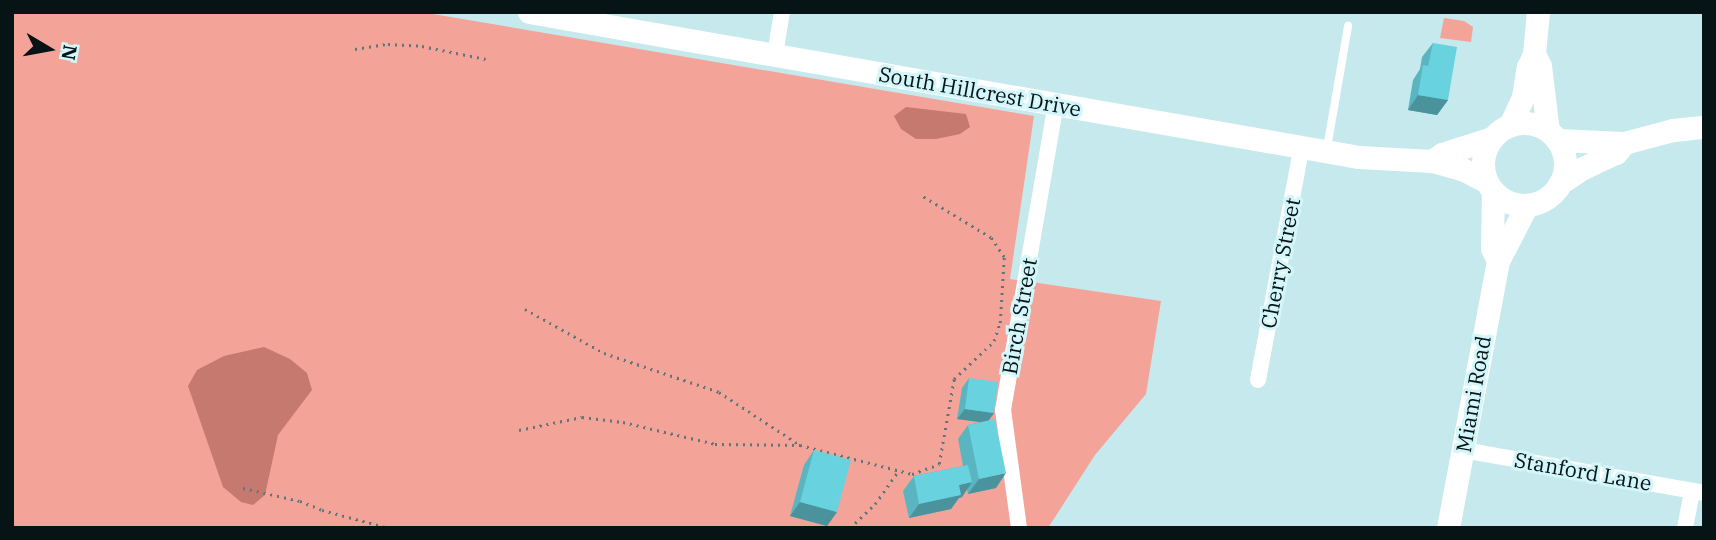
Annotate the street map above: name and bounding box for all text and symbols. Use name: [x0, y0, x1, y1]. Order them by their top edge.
north arrow: [14, 14, 84, 84]
text: N: [57, 43, 83, 62]
street label: South Hillcrest Drive: [877, 61, 1083, 121]
street label: Cherry Street: [1255, 196, 1305, 330]
street label: Birch Street: [996, 256, 1042, 376]
street label: Miami Road: [1450, 334, 1496, 454]
street label: Stanford Lane: [1512, 447, 1654, 495]

